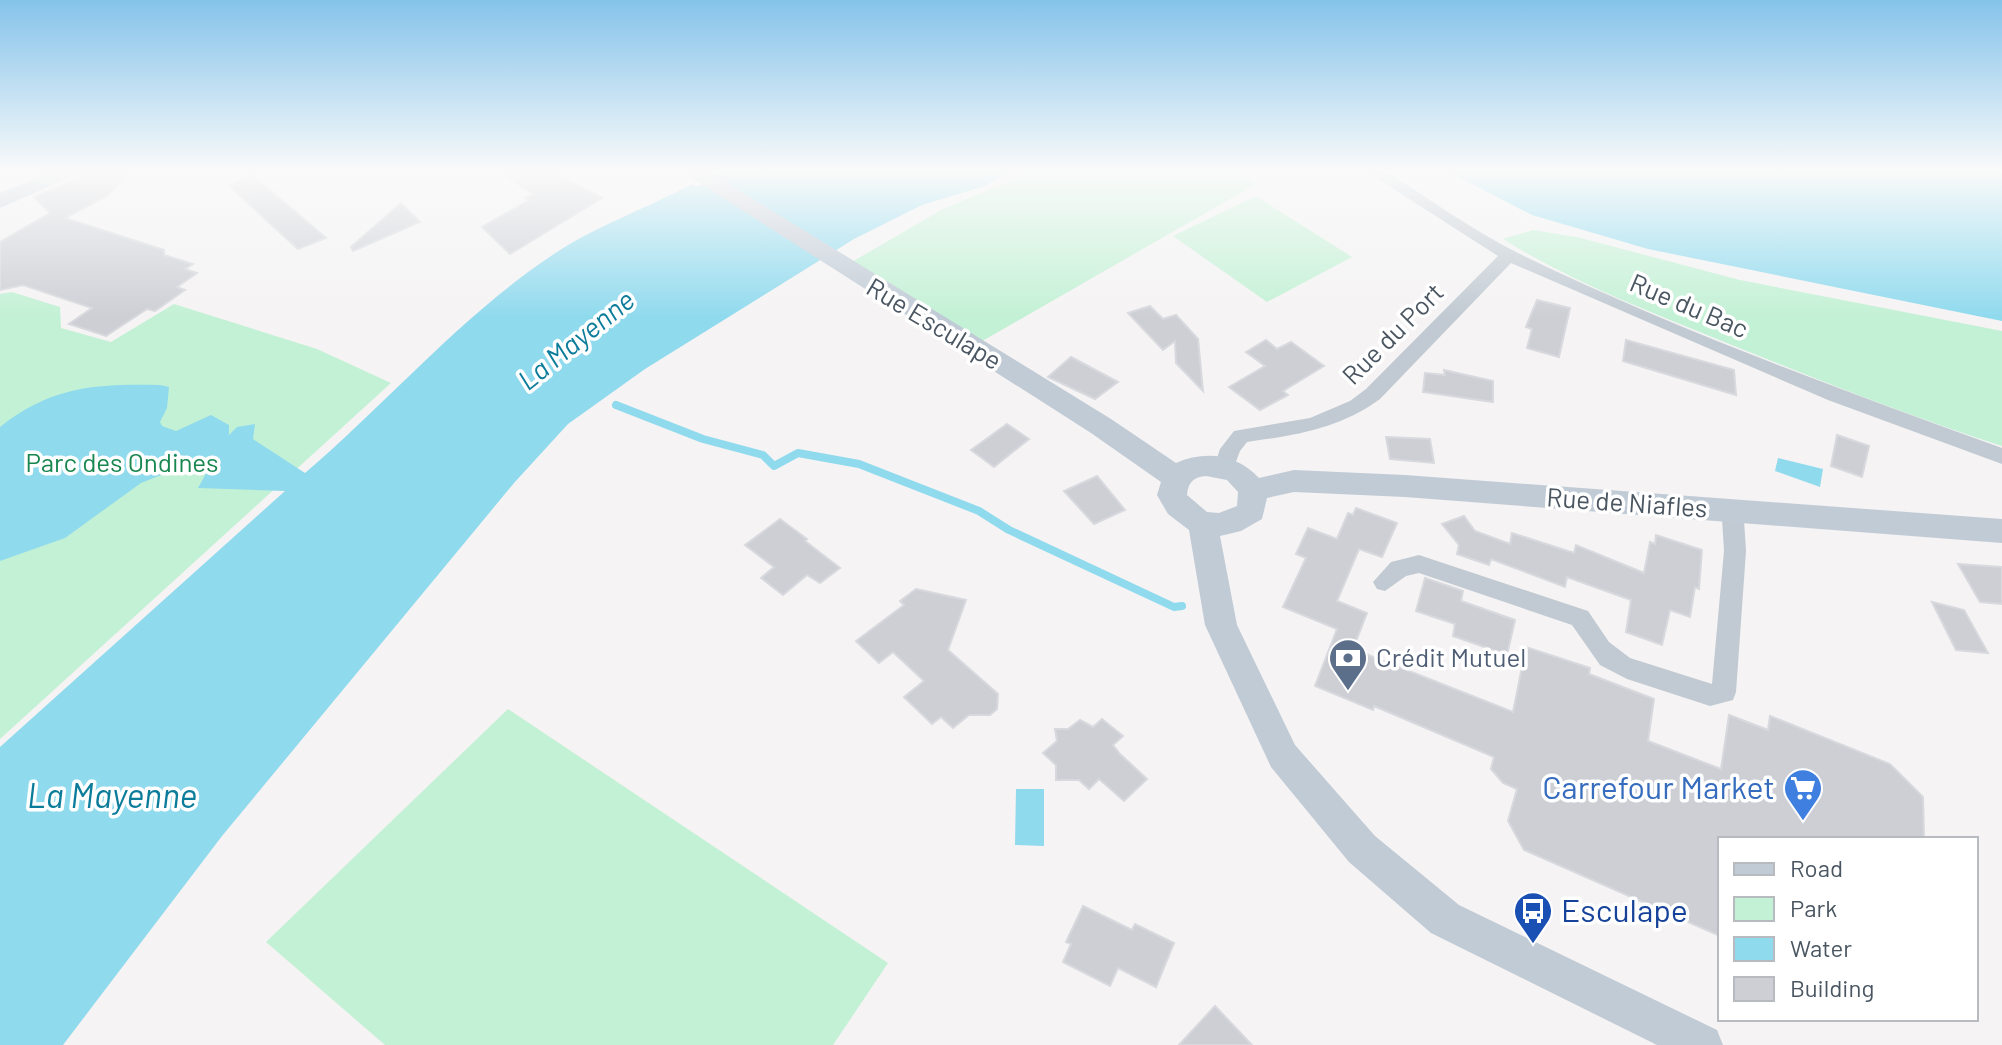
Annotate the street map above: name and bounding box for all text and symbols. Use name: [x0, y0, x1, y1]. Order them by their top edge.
street label: Rue du Bac: [1626, 266, 1753, 343]
street label: Rue Esculape: [862, 270, 1008, 375]
street label: Rue du Port: [1335, 276, 1449, 390]
water label: La Mayenne: [510, 282, 640, 396]
park label: Parc des Ondines: [26, 446, 218, 477]
street label: Rue de Niafles: [1546, 480, 1709, 523]
bank icon: Crédit Mutuel: [1327, 637, 1369, 692]
place label: Crédit Mutuel: [1376, 641, 1526, 672]
place label: Carrefour Market: [1542, 767, 1775, 805]
supermarket icon: Carrefour Market: [1782, 767, 1824, 822]
water label: La Mayenne: [27, 774, 197, 815]
legend: [1718, 837, 1978, 1021]
text: Road: [1790, 853, 1843, 882]
bus stop icon: Esculape: [1512, 890, 1554, 945]
place label: Esculape: [1561, 890, 1688, 928]
text: Park: [1790, 893, 1837, 922]
text: Water: [1790, 933, 1852, 962]
text: Building: [1790, 973, 1874, 1002]

